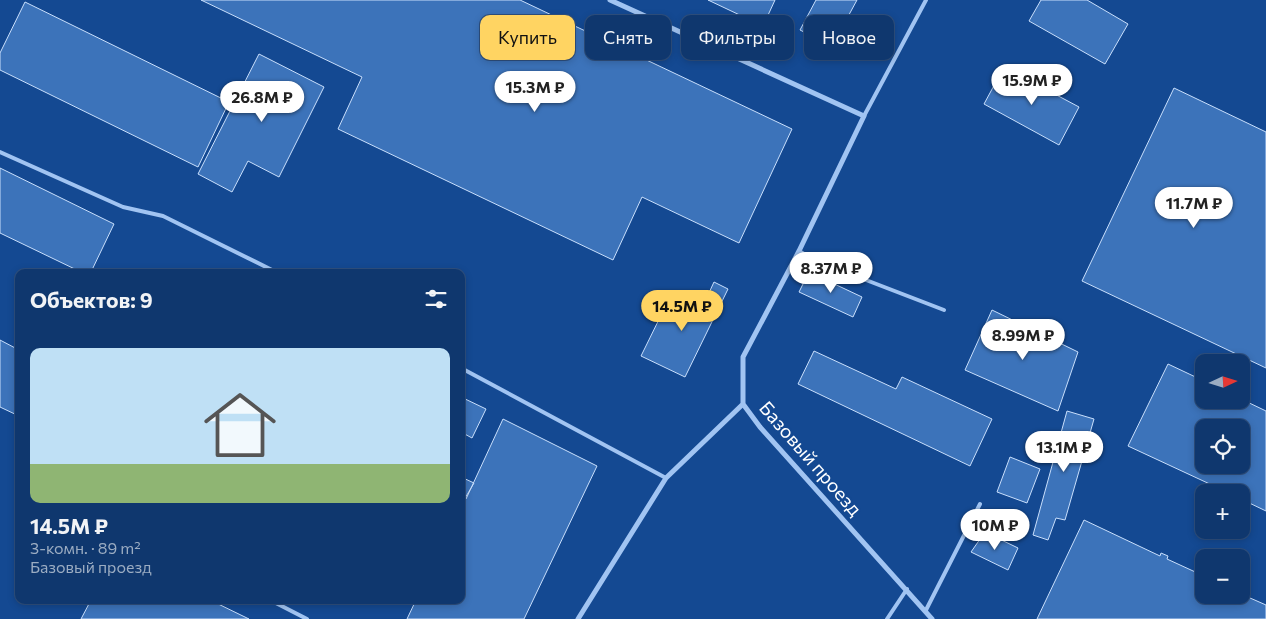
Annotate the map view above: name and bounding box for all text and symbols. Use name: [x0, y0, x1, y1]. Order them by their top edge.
chip: Купить: [480, 15, 575, 60]
chip: Снять: [585, 15, 671, 60]
chip: Фильтры: [681, 15, 794, 60]
chip: Новое: [804, 15, 894, 60]
pin: 15.9M ₽: [986, 64, 1078, 106]
pin: 15.3M ₽: [489, 70, 581, 113]
text: 15.9M ₽: [1002, 70, 1062, 89]
text: 15.3M ₽: [506, 77, 564, 96]
pin: 26.8M ₽: [216, 80, 308, 123]
text: 26.8M ₽: [231, 87, 293, 106]
pin: 11.7M ₽: [1148, 186, 1240, 229]
text: 11.7M ₽: [1166, 193, 1222, 212]
pin: 8.37M ₽: [785, 252, 877, 294]
text: 8.37M ₽: [801, 258, 861, 277]
icon: filters: [422, 285, 450, 313]
text: Объектов: 9: [30, 287, 153, 312]
pin: 14.5M ₽: [636, 290, 728, 332]
text: 14.5M ₽: [652, 296, 712, 315]
pin: 8.99M ₽: [977, 318, 1069, 361]
text: 8.99M ₽: [992, 325, 1054, 344]
north arrow: [1195, 354, 1250, 409]
map controls: [1195, 354, 1250, 604]
icon: home: [195, 380, 285, 470]
street label: Базовый проезд: [755, 396, 867, 520]
button: locate: [1195, 419, 1250, 474]
pin: 13.1M ₽: [1018, 430, 1110, 473]
text: 13.1M ₽: [1036, 437, 1092, 456]
button: +: [1195, 484, 1250, 539]
pin: 10M ₽: [960, 508, 1030, 551]
text: 14.5M ₽: [30, 513, 108, 538]
text: 10M ₽: [972, 515, 1018, 534]
text: 3-комн. · 89 m²: [30, 538, 141, 557]
button: −: [1195, 549, 1250, 604]
text: Базовый проезд: [30, 557, 152, 576]

